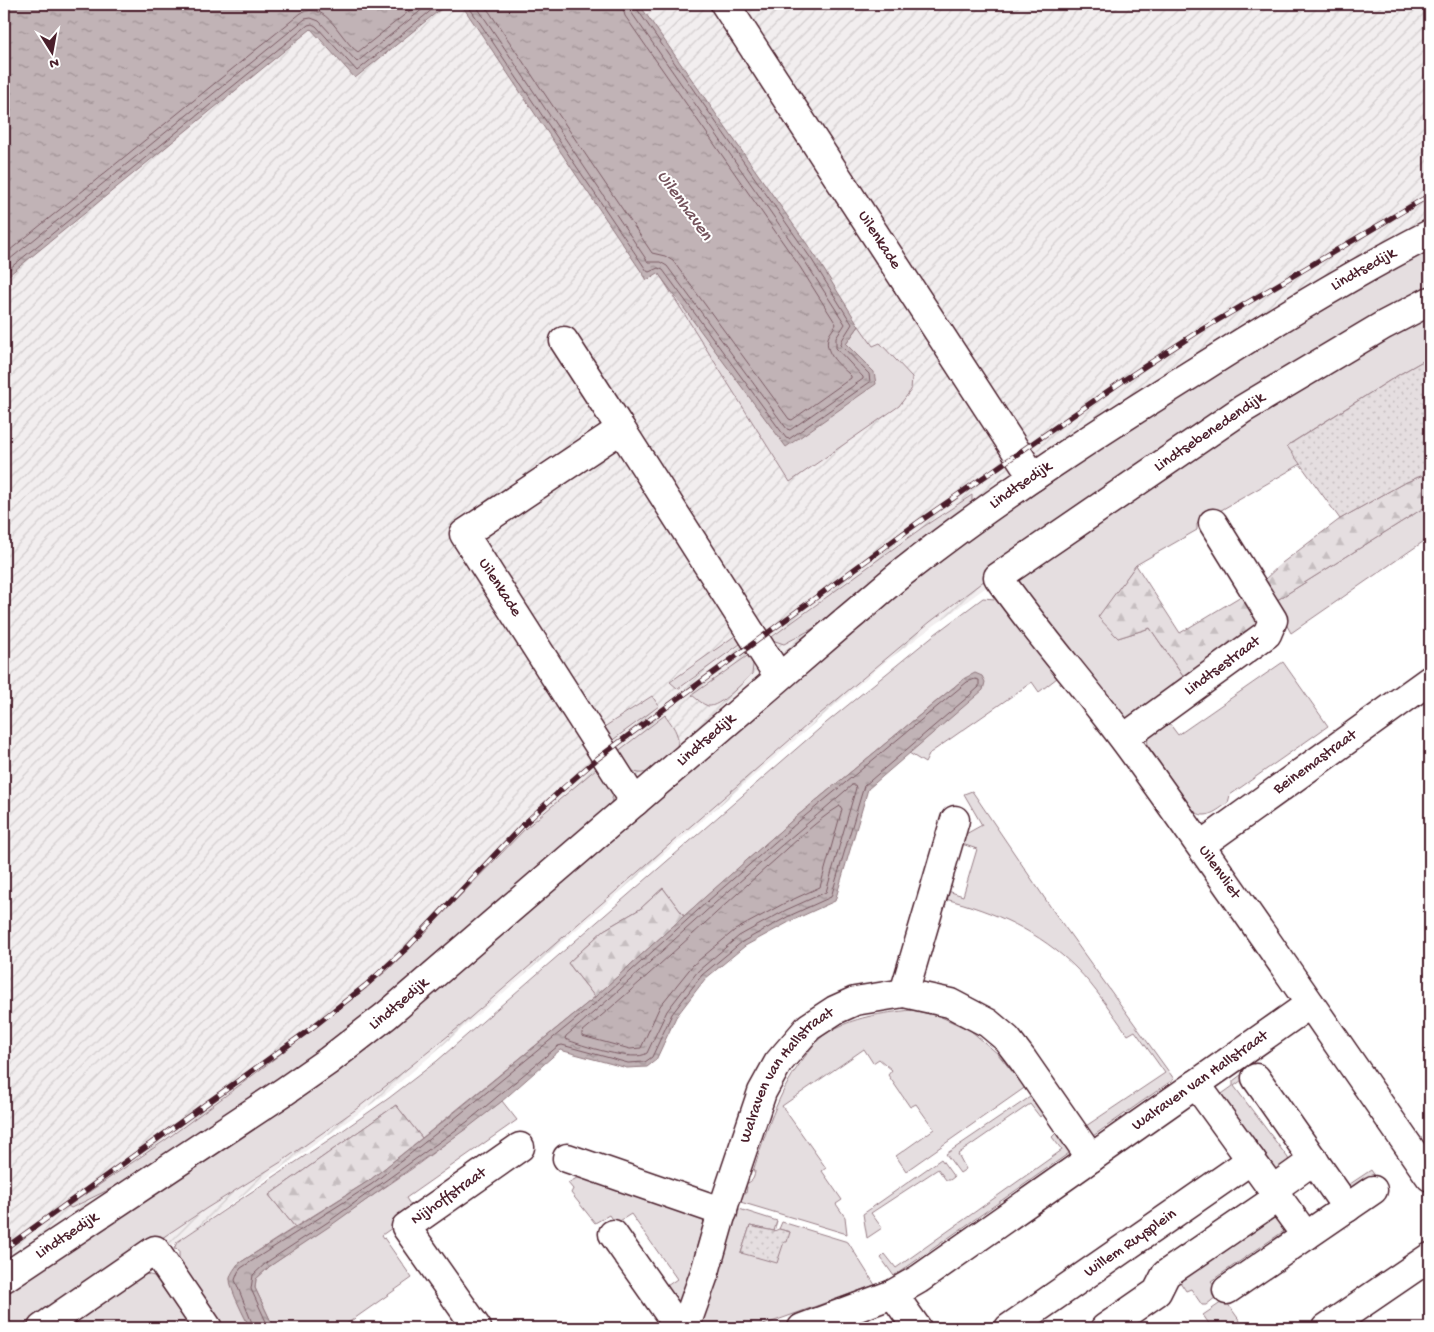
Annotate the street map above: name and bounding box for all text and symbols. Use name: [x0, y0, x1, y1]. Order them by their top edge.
north arrow: [28, 28, 78, 78]
text: N: [48, 53, 60, 72]
water label: Uilenhaven: [652, 167, 717, 246]
street label: Uilenkade: [853, 208, 905, 274]
street label: Lindtsedijk: [1328, 243, 1401, 296]
street label: Lindtsebenedendijk: [1151, 388, 1271, 477]
street label: Lindtsedijk: [986, 456, 1057, 514]
street label: Uilenkade: [473, 555, 525, 621]
street label: Lindtsestraat: [1181, 631, 1266, 700]
street label: Lindtsedijk: [673, 709, 741, 771]
street label: Beinemastraat: [1269, 725, 1362, 800]
street label: Uilenvliet: [1194, 842, 1245, 904]
street label: Lindtsedijk: [366, 973, 434, 1035]
street label: Walraven van Hallstraat: [736, 1003, 839, 1146]
street label: Walraven van Hallstraat: [1128, 1026, 1273, 1136]
street label: Nijhoffstraat: [408, 1163, 492, 1230]
street label: Willem Ruysplein: [1081, 1205, 1181, 1282]
street label: Lindtsedijk: [32, 1207, 104, 1264]

